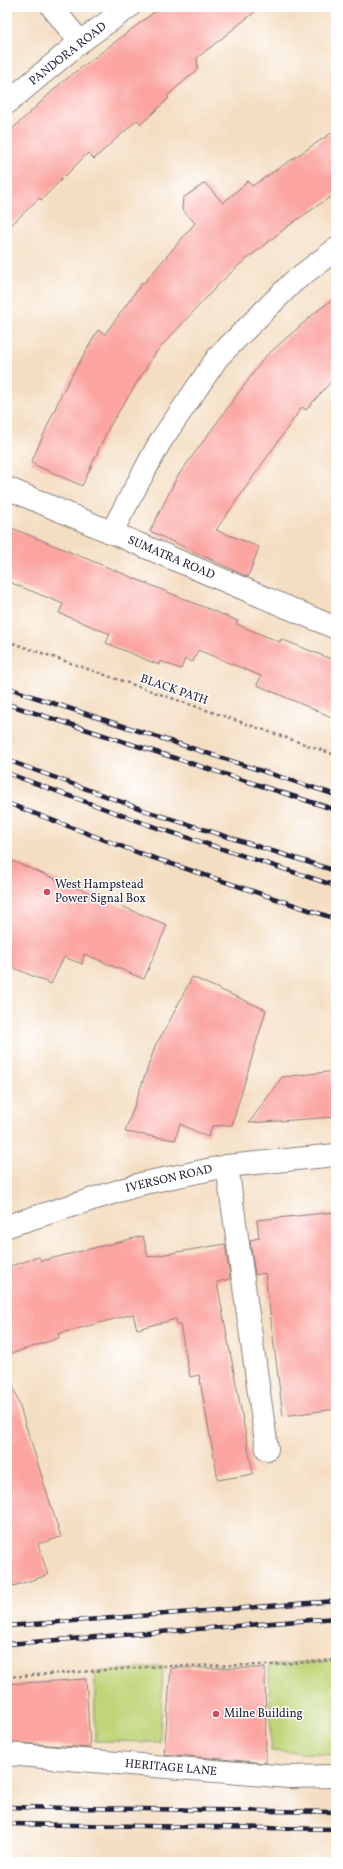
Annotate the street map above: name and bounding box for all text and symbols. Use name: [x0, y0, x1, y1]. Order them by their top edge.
street label: PANDORA ROAD: [26, 19, 110, 89]
street label: SUMATRA ROAD: [125, 532, 217, 584]
street label: BLACK PATH: [138, 671, 210, 709]
place label: West Hampstead Power Signal Box: [55, 877, 146, 907]
marker: West Hampstead Power Signal Box: [42, 887, 52, 897]
street label: IVERSON ROAD: [124, 1161, 214, 1197]
place label: Milne Building: [224, 1706, 303, 1722]
marker: Milne Building: [211, 1709, 221, 1719]
street label: HERITAGE LANE: [124, 1756, 218, 1780]

